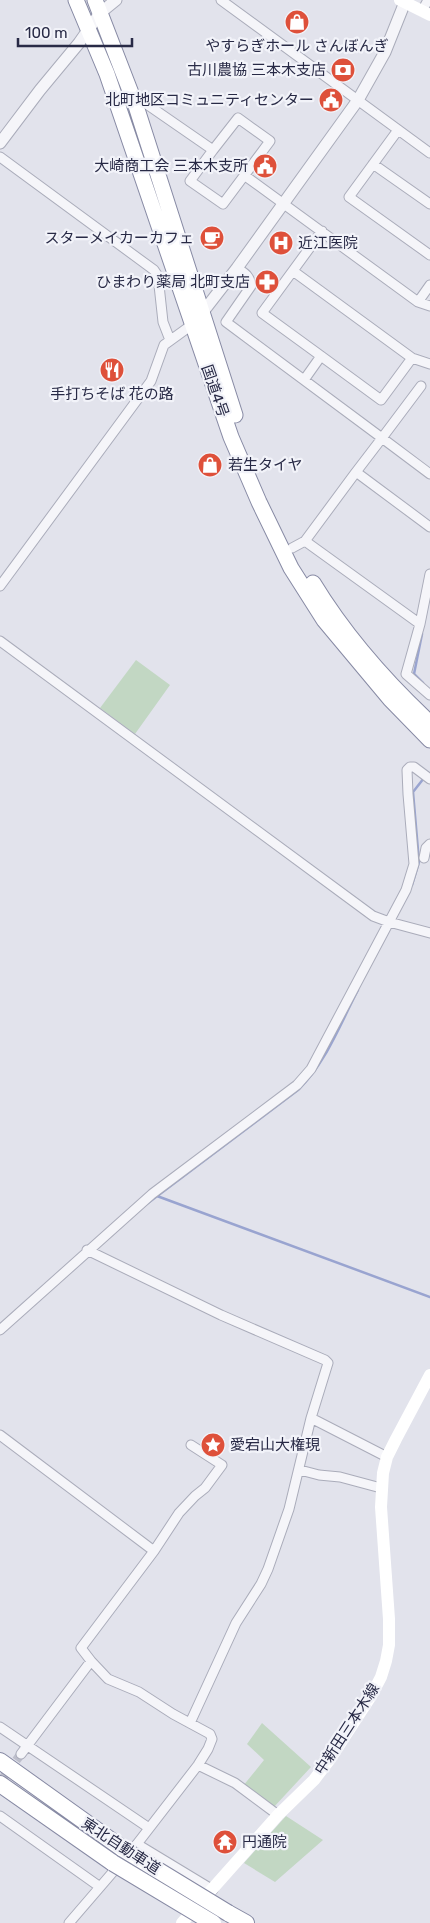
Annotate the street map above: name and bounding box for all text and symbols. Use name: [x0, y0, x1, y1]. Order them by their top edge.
shop icon: やすらぎホール さんぼんぎ: [284, 9, 310, 35]
scale bar: [18, 15, 131, 47]
text: 100 m: [25, 24, 67, 42]
place label: やすらぎホール さんぼんぎ: [205, 37, 389, 55]
bank icon: 古川農協 三本木支店: [330, 57, 356, 83]
place label: 古川農協 三本木支店: [187, 61, 326, 79]
public building icon: 北町地区コミュニティセンター: [318, 87, 344, 113]
place label: 北町地区コミュニティセンター: [105, 91, 314, 109]
public building icon: 大崎商工会 三本木支所: [252, 153, 278, 179]
place label: 大崎商工会 三本木支所: [94, 157, 248, 175]
cafe icon: スターメイカーカフェ: [199, 225, 225, 251]
place label: スターメイカーカフェ: [45, 229, 194, 247]
hospital icon: 近江医院: [268, 230, 294, 256]
place label: 近江医院: [298, 234, 358, 252]
pharmacy icon: ひまわり薬局 北町支店: [254, 269, 280, 295]
place label: ひまわり薬局 北町支店: [96, 273, 250, 291]
restaurant icon: 手打ちそば 花の路: [99, 357, 125, 383]
street label: 国道4号: [198, 362, 232, 420]
place label: 手打ちそば 花の路: [50, 385, 174, 403]
shop icon: 若生タイヤ: [197, 452, 223, 478]
place label: 若生タイヤ: [228, 456, 303, 474]
place icon: 愛宕山大権現: [200, 1432, 226, 1458]
place label: 愛宕山大権現: [230, 1436, 320, 1454]
street label: 中新田三本木線: [311, 1680, 383, 1778]
street label: 東北自動車道: [78, 1814, 164, 1878]
temple icon: 円通院: [212, 1829, 238, 1855]
place label: 円通院: [242, 1833, 287, 1851]

